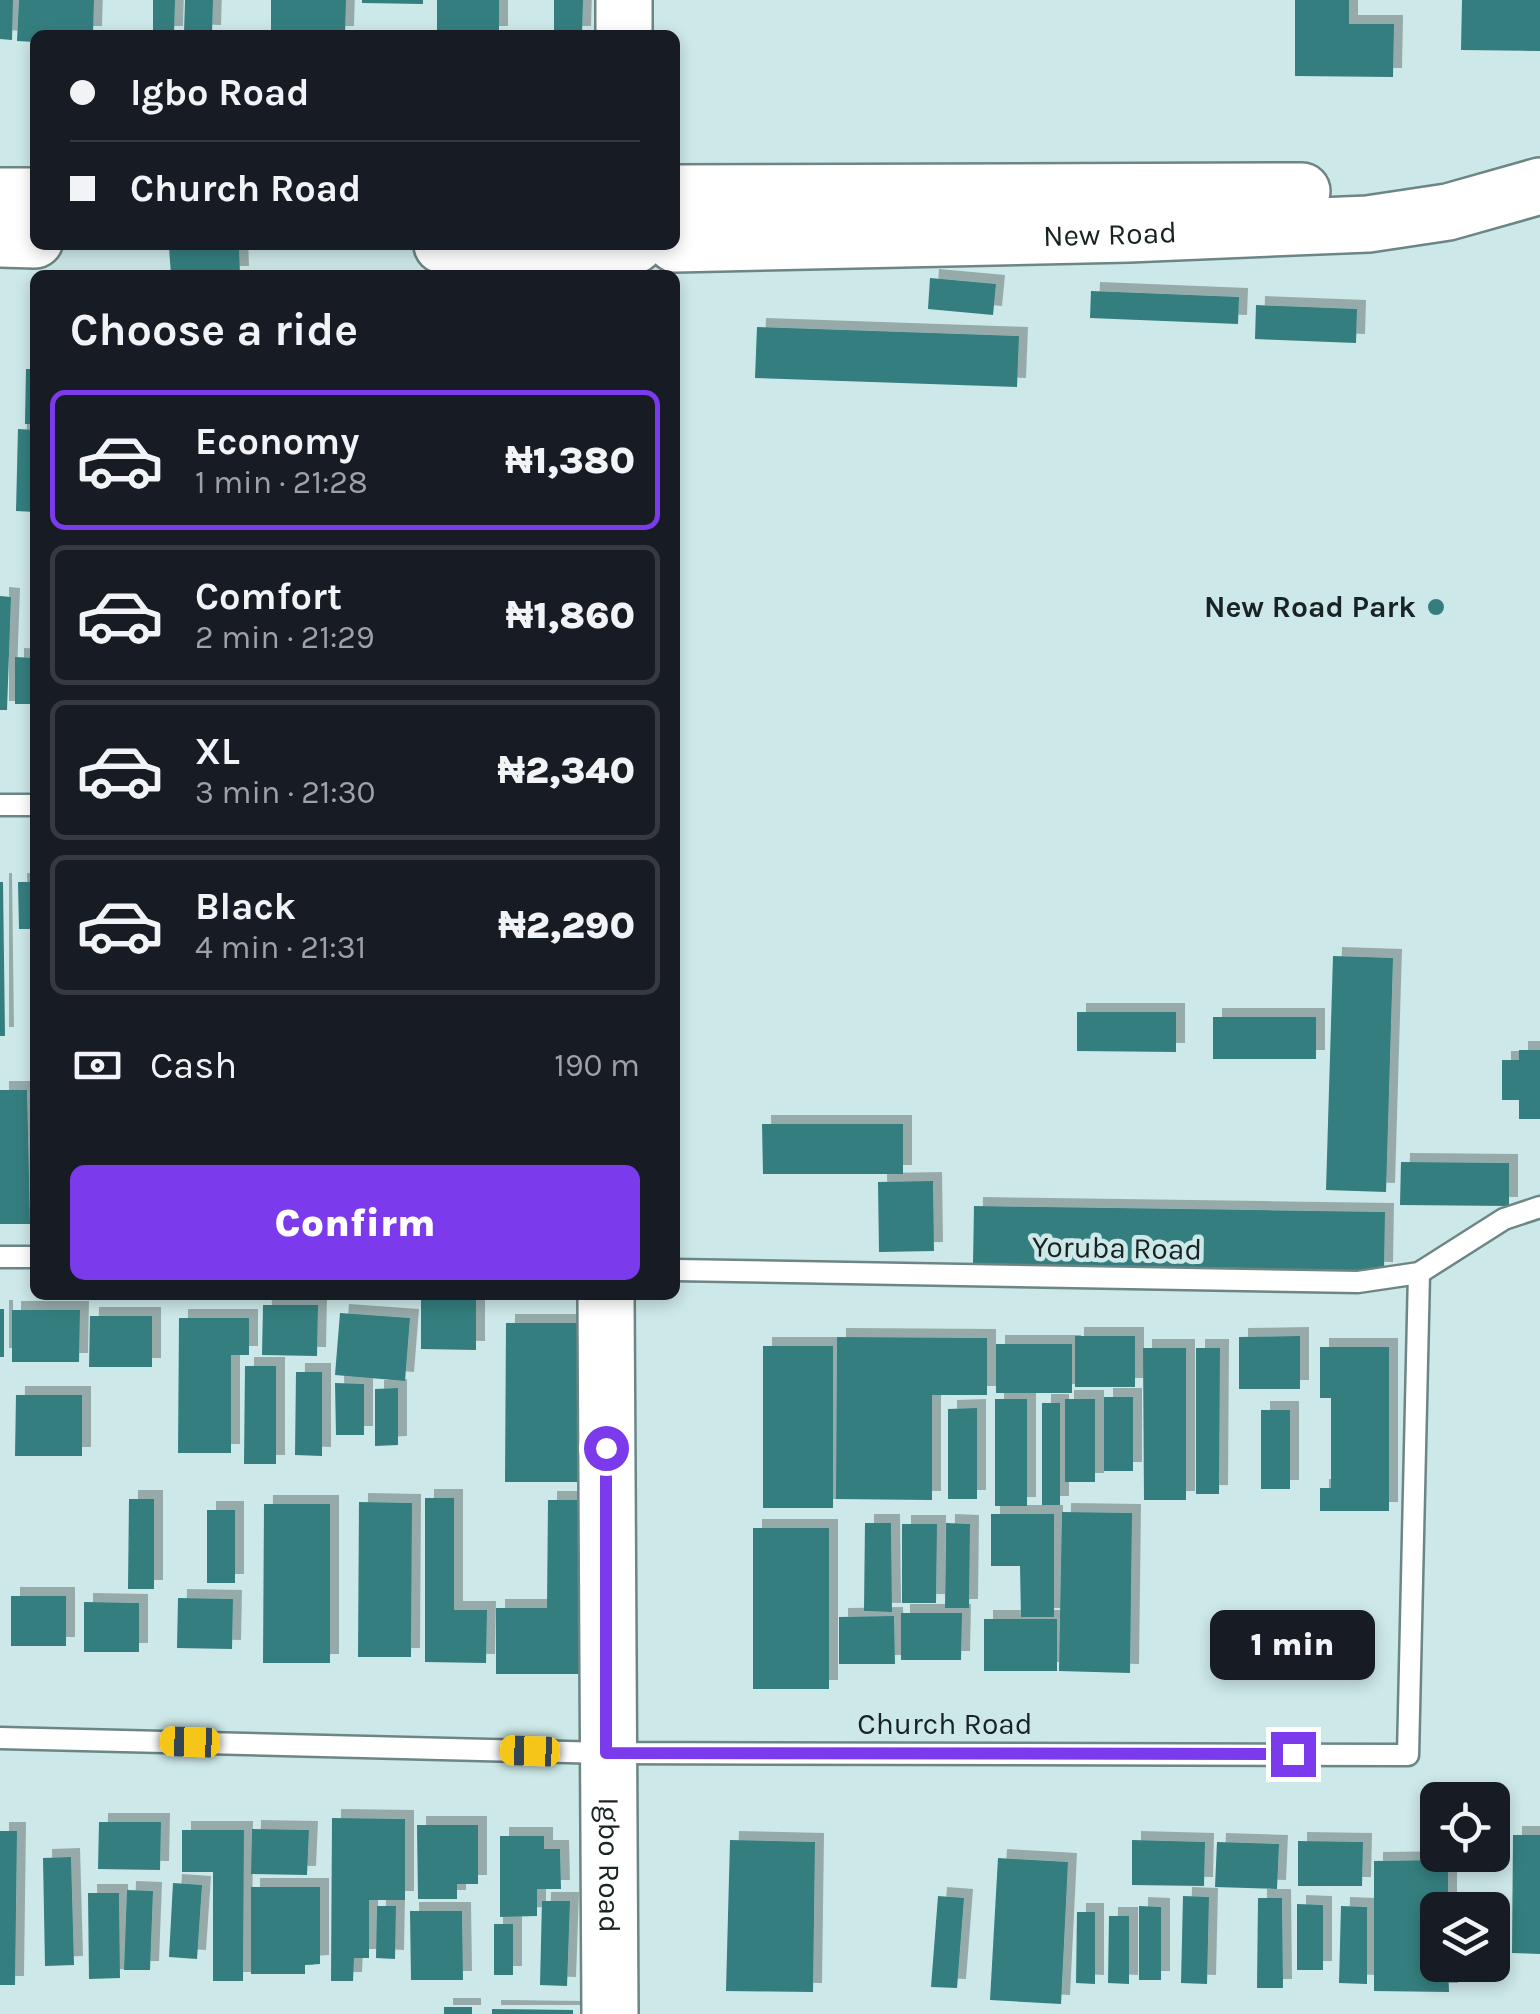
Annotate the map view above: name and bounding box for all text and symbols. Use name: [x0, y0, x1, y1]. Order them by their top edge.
text: Igbo Road: [130, 70, 310, 115]
text: Church Road: [130, 166, 361, 211]
street label: New Road: [1043, 214, 1178, 254]
text: Choose a ride: [70, 304, 358, 356]
icon: car: [75, 415, 165, 505]
text: Economy: [195, 419, 359, 464]
text: ₦1,380: [505, 438, 635, 483]
text: 1 min · 21:28: [195, 464, 368, 501]
icon: car: [75, 570, 165, 660]
text: Comfort: [195, 574, 342, 619]
place label: New Road Park: [1204, 589, 1416, 625]
text: ₦1,860: [506, 593, 635, 638]
marker: New Road Park: [1425, 596, 1447, 618]
text: 2 min · 21:29: [195, 619, 374, 656]
icon: car: [75, 725, 165, 815]
text: XL: [195, 729, 240, 774]
text: ₦2,340: [498, 748, 635, 793]
text: 3 min · 21:30: [195, 774, 376, 811]
icon: car: [75, 880, 165, 970]
text: Black: [195, 884, 296, 929]
text: ₦2,290: [498, 903, 635, 948]
text: 4 min · 21:31: [195, 929, 366, 966]
icon: cash: [70, 1038, 125, 1093]
text: Cash: [150, 1043, 237, 1088]
text: 190 m: [554, 1047, 640, 1084]
button: Confirm: [70, 1165, 640, 1280]
street label: Yoruba Road: [1032, 1229, 1202, 1267]
route start: [584, 1426, 629, 1471]
callout: 1 min: [1210, 1609, 1376, 1679]
text: 1 min: [1251, 1626, 1334, 1663]
street label: Church Road: [857, 1706, 1033, 1742]
car: [159, 1726, 221, 1758]
route end: [1271, 1732, 1316, 1777]
car: [499, 1735, 561, 1767]
map controls: [1420, 1782, 1510, 1982]
button: locate: [1420, 1782, 1510, 1872]
street label: Igbo Road: [591, 1797, 628, 1933]
button: layers: [1420, 1892, 1510, 1982]

